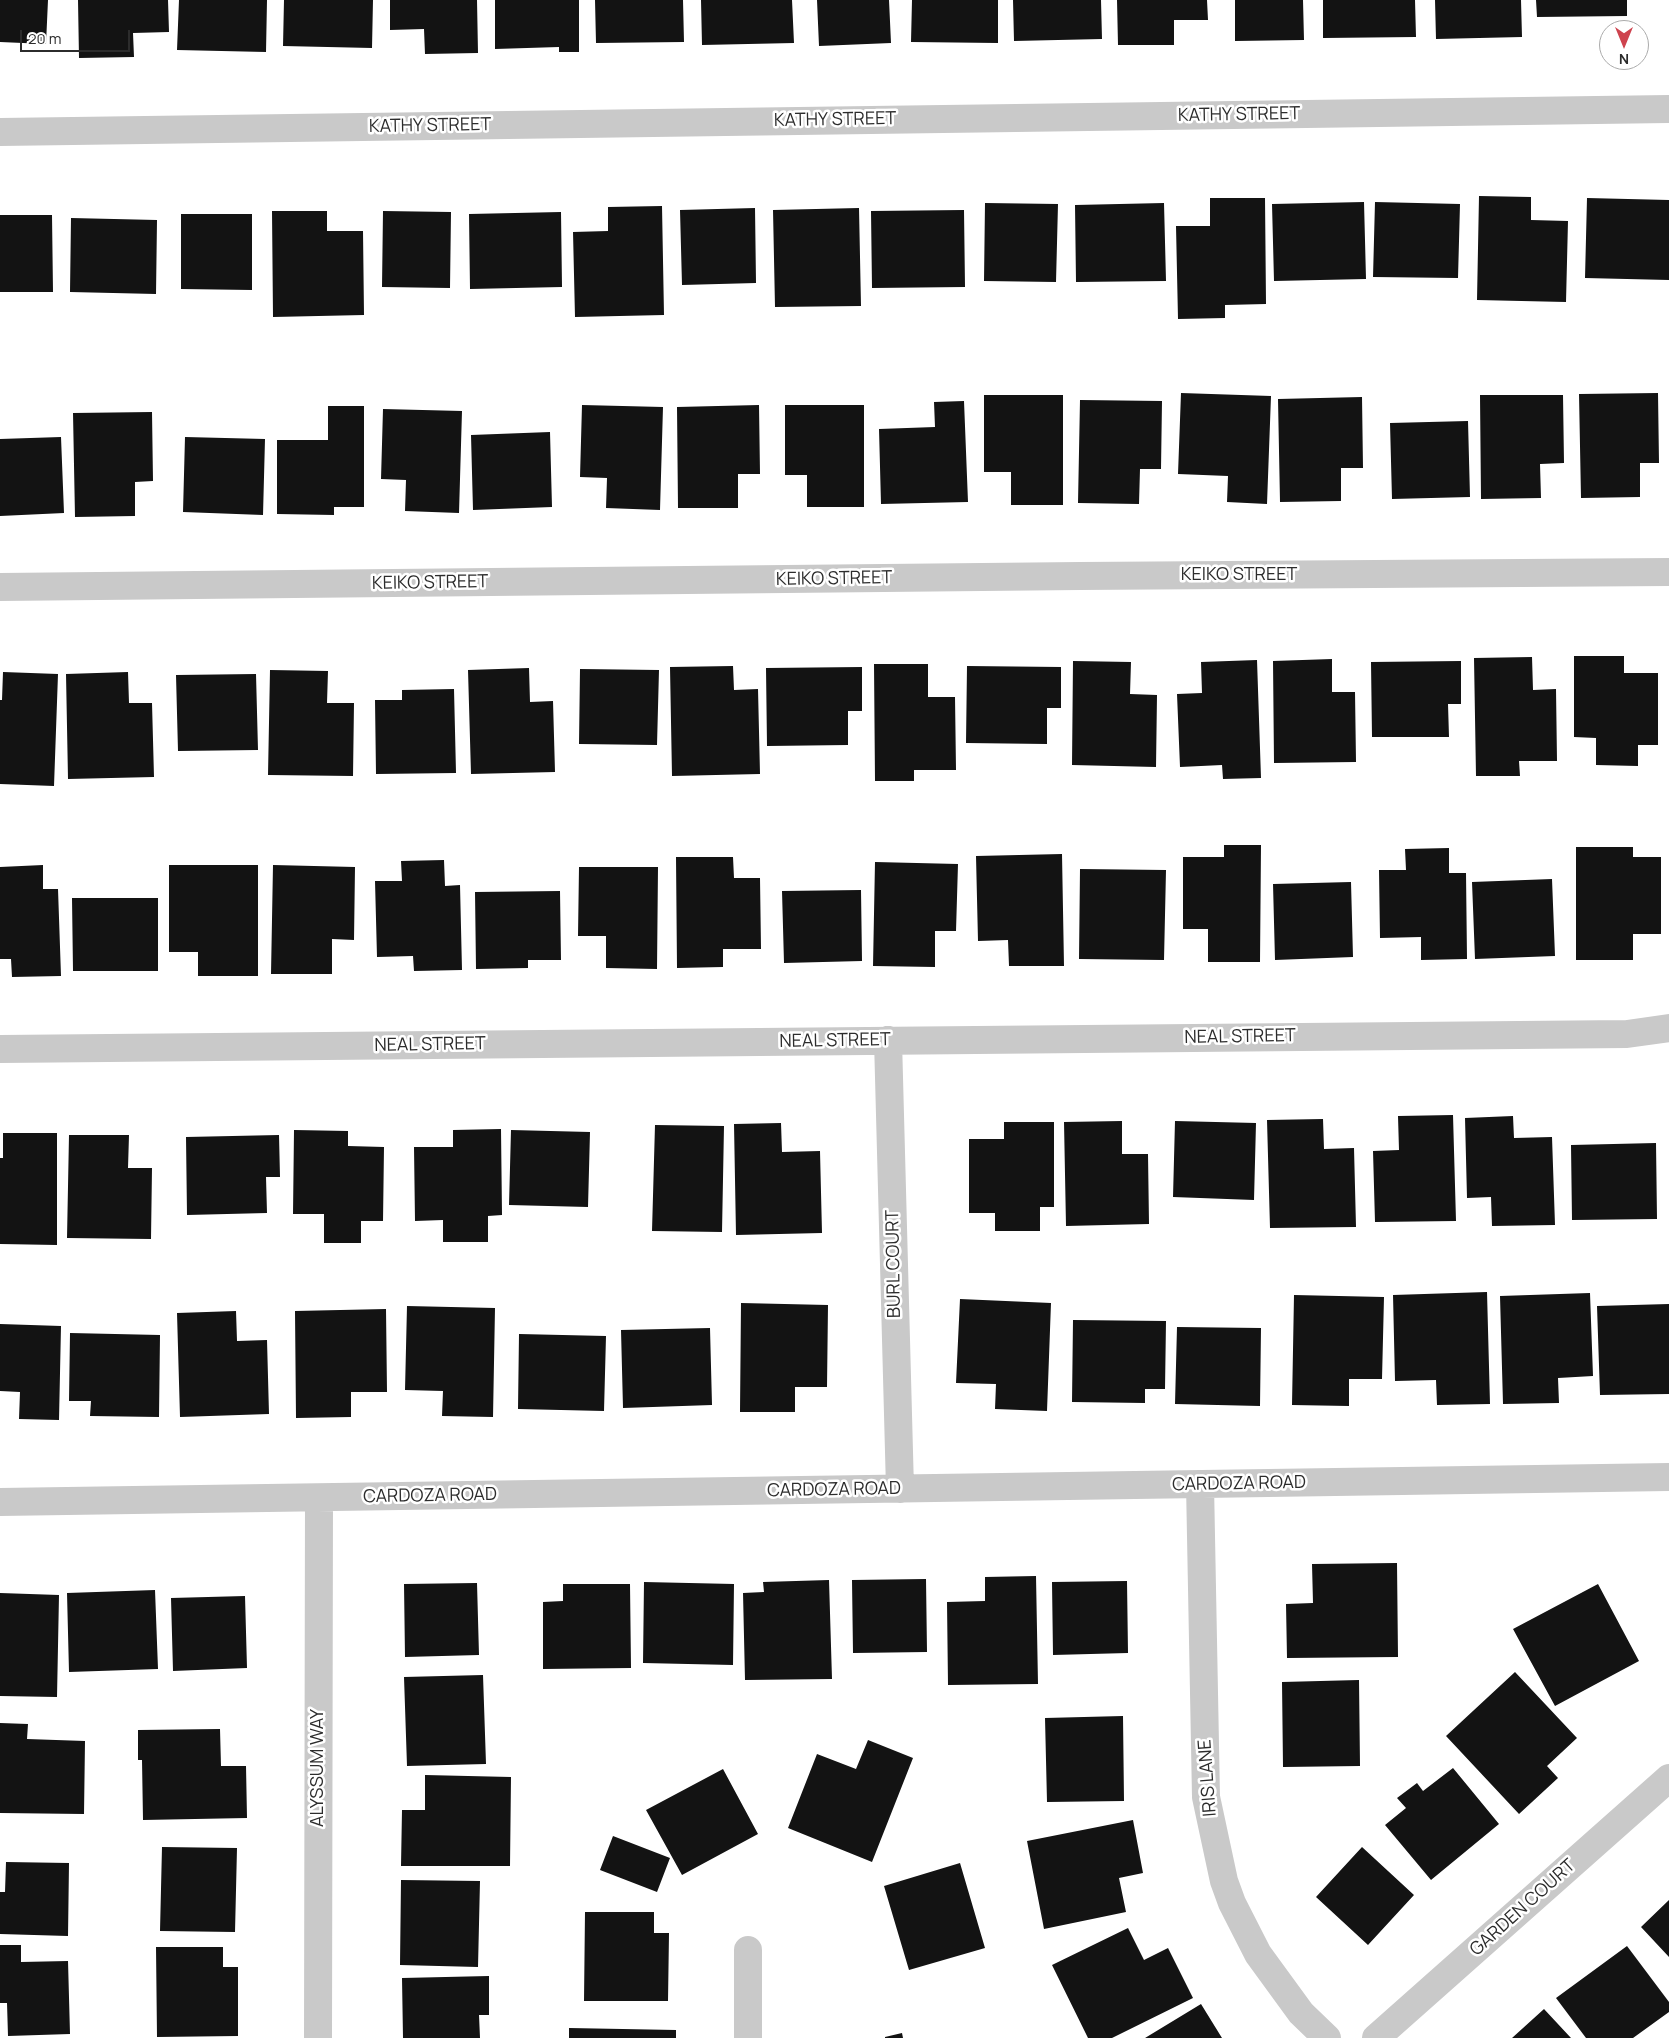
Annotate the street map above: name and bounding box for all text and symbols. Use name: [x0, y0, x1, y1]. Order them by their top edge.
scale bar: [22, 20, 132, 52]
north arrow: [1599, 20, 1649, 70]
text: 20 m: [28, 28, 61, 49]
text: N: [1619, 50, 1629, 69]
street label: KATHY STREET: [1178, 103, 1300, 127]
street label: KATHY STREET: [774, 108, 896, 132]
street label: KATHY STREET: [369, 114, 491, 138]
street label: KEIKO STREET: [1181, 564, 1297, 586]
street label: KEIKO STREET: [776, 567, 892, 591]
street label: KEIKO STREET: [372, 571, 488, 595]
street label: NEAL STREET: [1184, 1025, 1296, 1049]
street label: NEAL STREET: [779, 1029, 891, 1053]
street label: NEAL STREET: [374, 1033, 486, 1057]
street label: BURL COURT: [882, 1210, 906, 1318]
street label: CARDOZA ROAD: [1172, 1472, 1306, 1496]
street label: CARDOZA ROAD: [767, 1478, 901, 1502]
street label: CARDOZA ROAD: [363, 1484, 497, 1508]
street label: ALYSSUM WAY: [307, 1709, 329, 1827]
street label: IRIS LANE: [1195, 1739, 1221, 1817]
street label: GARDEN COURT: [1466, 1855, 1580, 1961]

